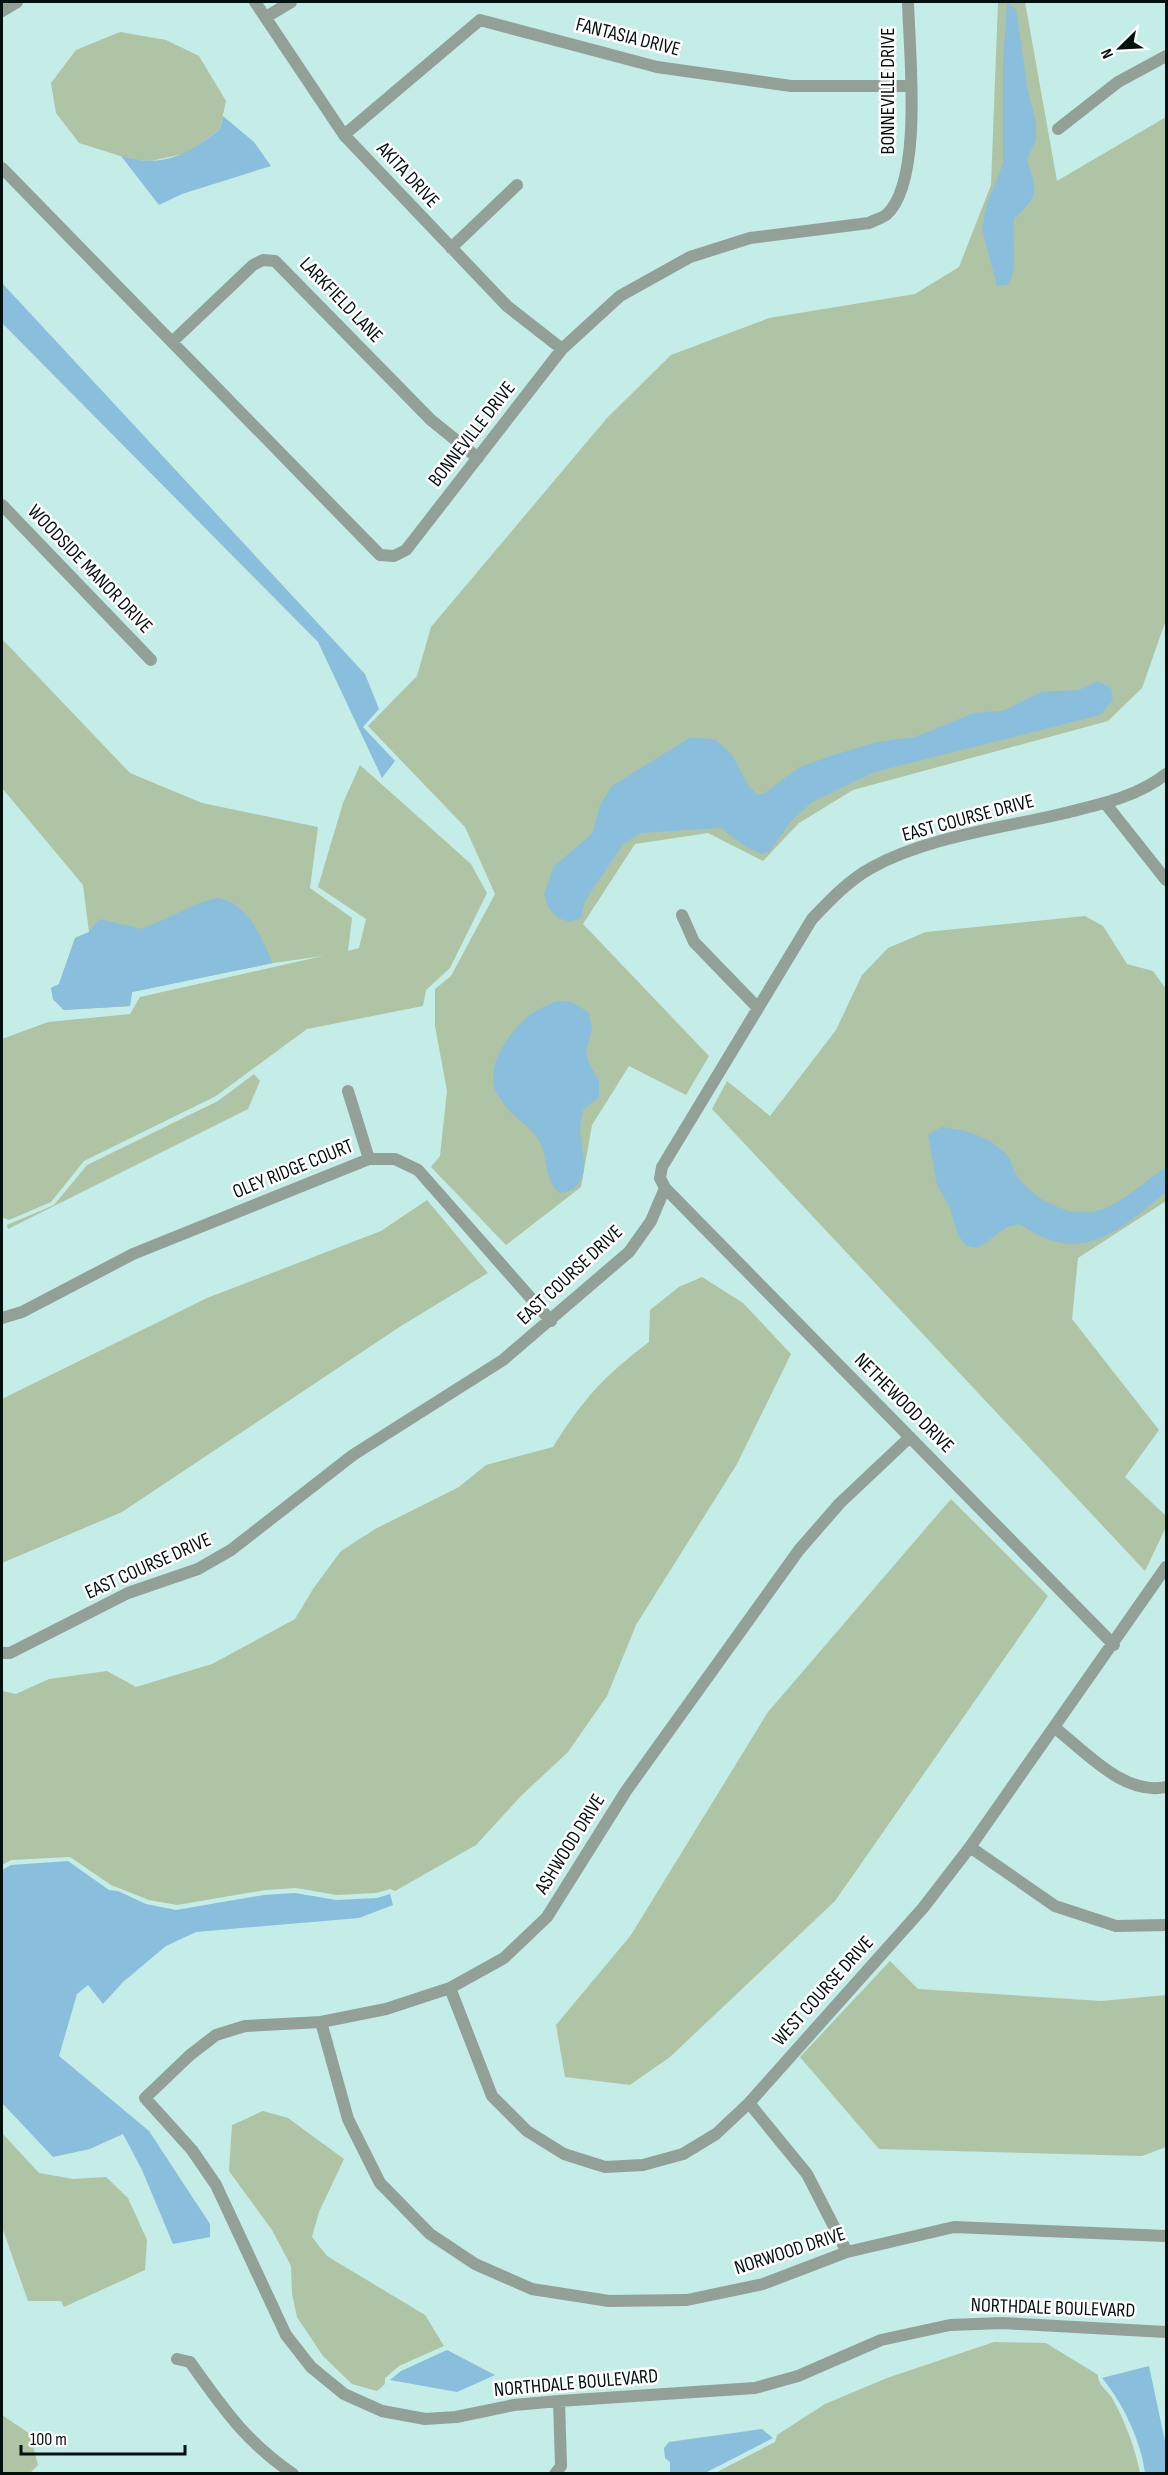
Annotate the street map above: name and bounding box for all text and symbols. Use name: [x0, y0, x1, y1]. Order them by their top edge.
street label: FANTASIA DRIVE: [573, 12, 683, 62]
north arrow: [1090, 18, 1150, 78]
street label: BONNEVILLE DRIVE: [876, 27, 900, 155]
text: N: [1097, 46, 1118, 61]
street label: AKITA DRIVE: [371, 136, 444, 213]
street label: LARKFIELD LANE: [294, 252, 388, 348]
street label: BONNEVILLE DRIVE: [423, 377, 521, 491]
street label: WOODSIDE MANOR DRIVE: [23, 500, 157, 638]
street label: EAST COURSE DRIVE: [900, 789, 1036, 847]
street label: OLEY RIDGE COURT: [229, 1134, 357, 1204]
street label: EAST COURSE DRIVE: [512, 1220, 628, 1330]
street label: NETHEWOOD DRIVE: [849, 1348, 959, 1458]
street label: EAST COURSE DRIVE: [81, 1528, 215, 1604]
street label: ASHWOOD DRIVE: [529, 1790, 610, 1899]
street label: WEST COURSE DRIVE: [767, 1931, 879, 2051]
street label: NORWOOD DRIVE: [732, 2222, 848, 2280]
street label: NORTHDALE BOULEVARD: [970, 2293, 1136, 2323]
street label: NORTHDALE BOULEVARD: [493, 2364, 659, 2402]
scale bar: [21, 2418, 184, 2456]
text: 100 m: [30, 2429, 67, 2450]

